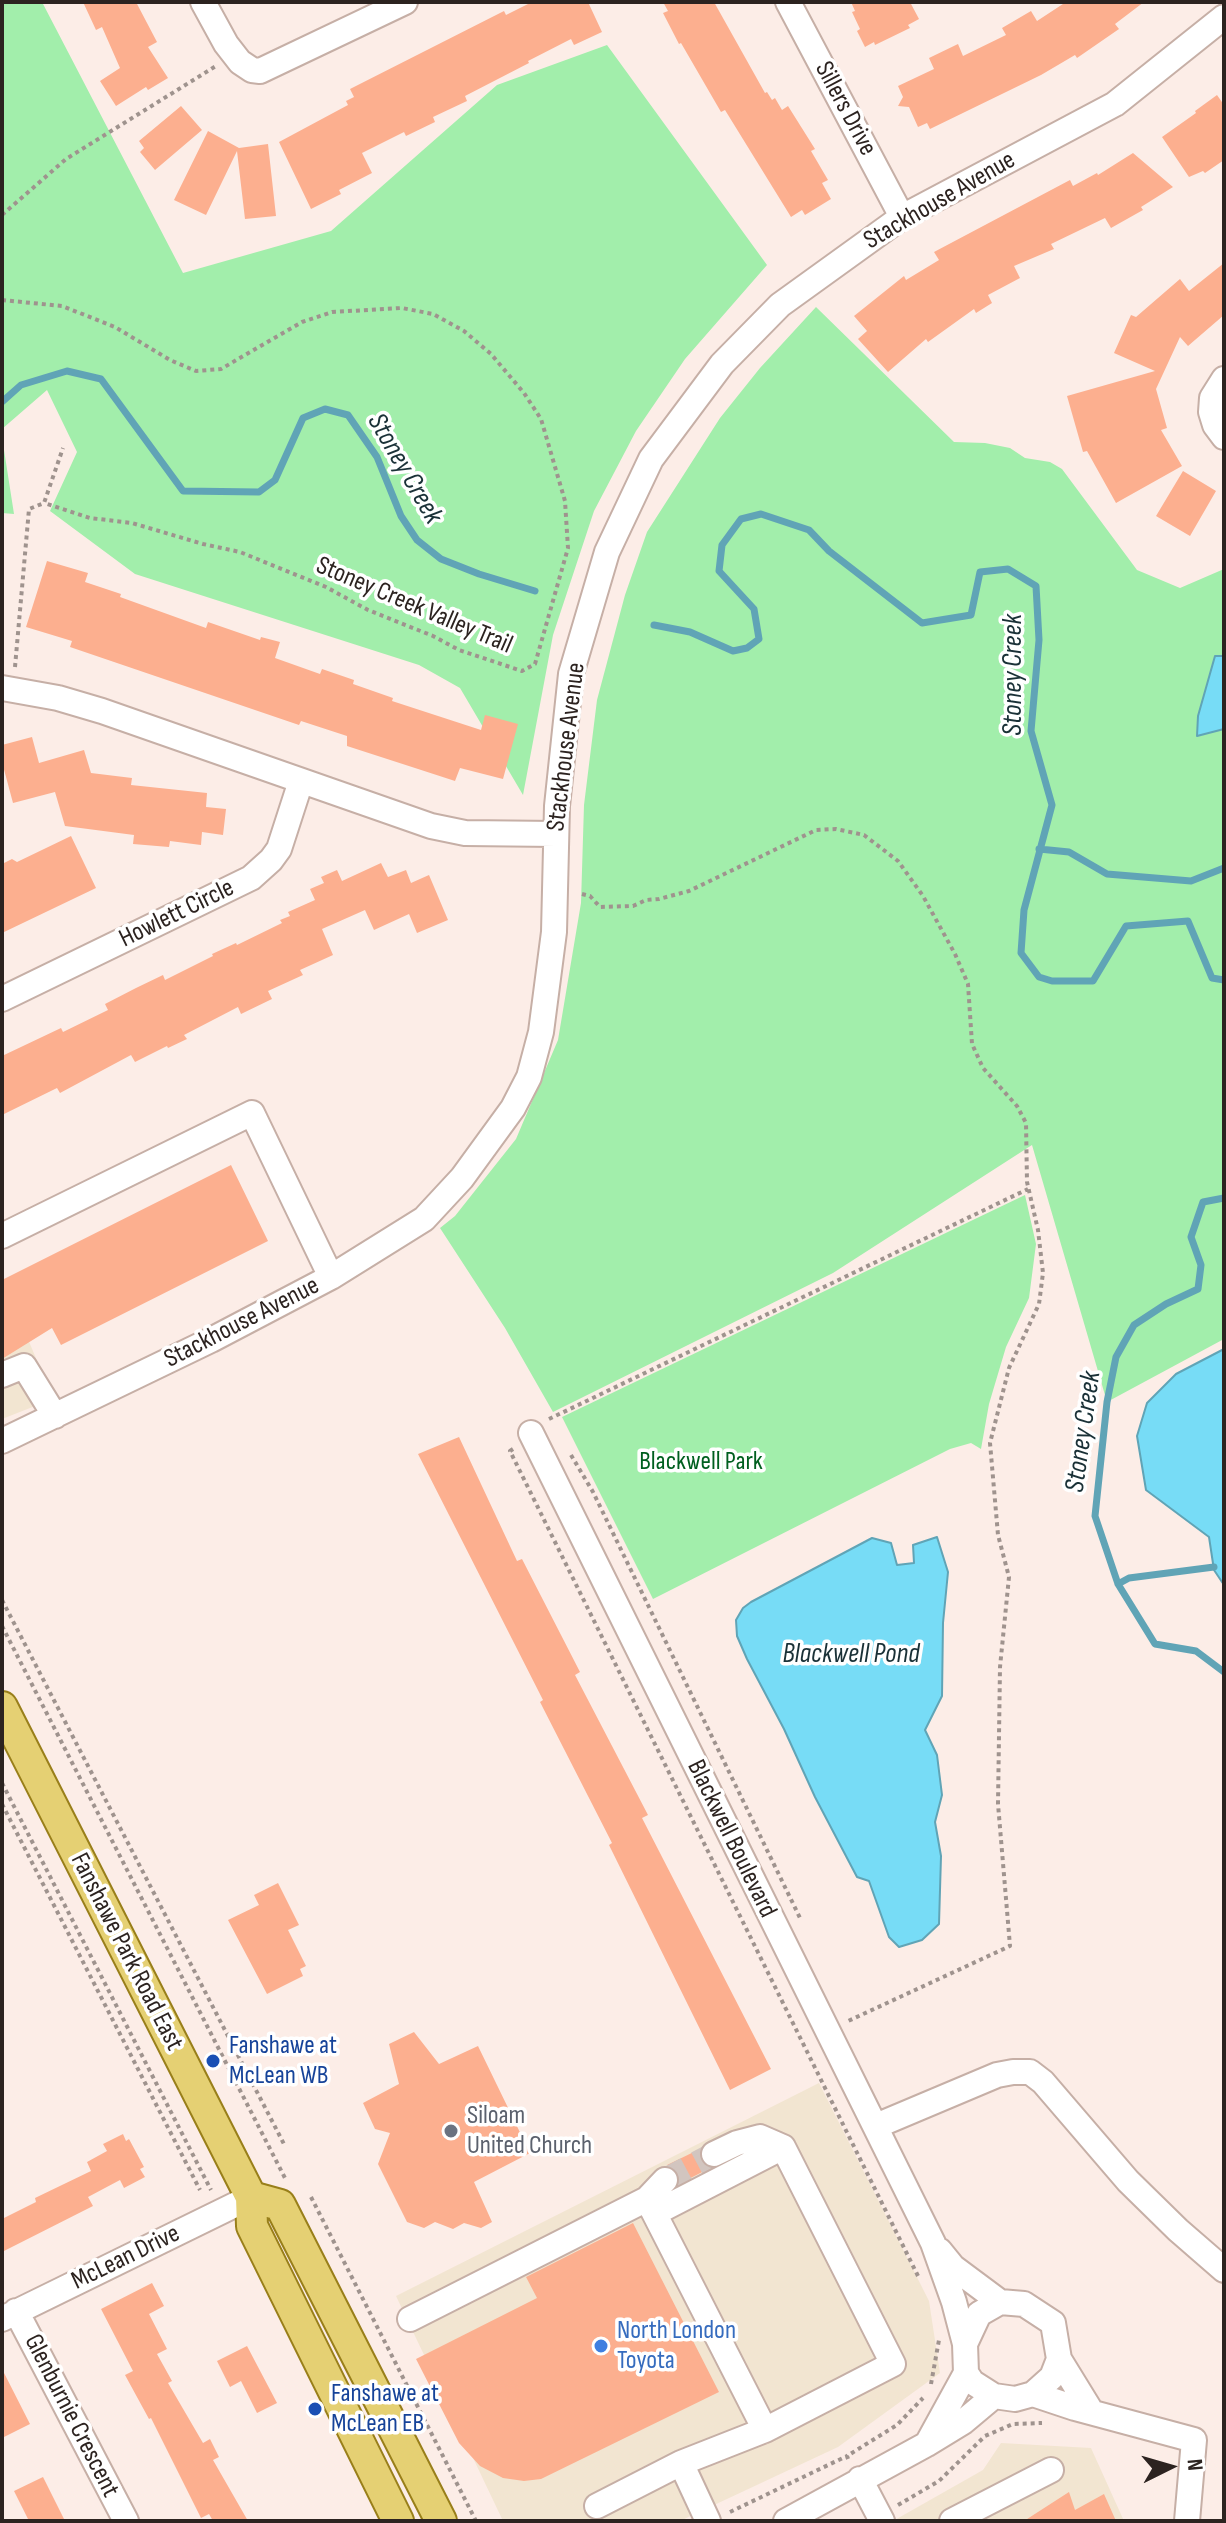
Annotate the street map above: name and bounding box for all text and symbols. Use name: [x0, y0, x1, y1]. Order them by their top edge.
street label: Sillers Drive: [807, 57, 883, 161]
street label: Stackhouse Avenue: [859, 145, 1021, 257]
water label: Stoney Creek: [359, 408, 449, 530]
street label: Stoney Creek Valley Trail: [311, 551, 517, 661]
water label: Stoney Creek: [997, 614, 1031, 736]
street label: Stackhouse Avenue: [541, 661, 593, 833]
street label: Howlett Circle: [115, 873, 239, 955]
street label: Stackhouse Avenue: [159, 1271, 325, 1375]
water label: Stoney Creek: [1059, 1369, 1109, 1495]
park label: Blackwell Park: [639, 1446, 763, 1478]
water label: Blackwell Pond: [782, 1638, 920, 1672]
street label: Blackwell Boulevard: [679, 1755, 783, 1923]
street label: Fanshawe Park Road East: [63, 1848, 189, 2056]
place label: Fanshawe at McLean WB: [229, 2030, 337, 2092]
marker: Fanshawe at McLean WB: [204, 2052, 222, 2070]
place label: Siloam United Church: [467, 2100, 592, 2162]
marker: Siloam United Church: [442, 2122, 460, 2140]
street label: McLean Drive: [67, 2218, 185, 2298]
place label: North London Toyota: [617, 2315, 736, 2376]
street label: Glenburnie Crescent: [17, 2329, 125, 2503]
marker: North London Toyota: [592, 2337, 610, 2355]
place label: Fanshawe at McLean EB: [331, 2378, 439, 2440]
marker: Fanshawe at McLean EB: [306, 2400, 324, 2418]
north arrow: [1130, 2427, 1210, 2507]
text: N: [1180, 2458, 1208, 2472]

